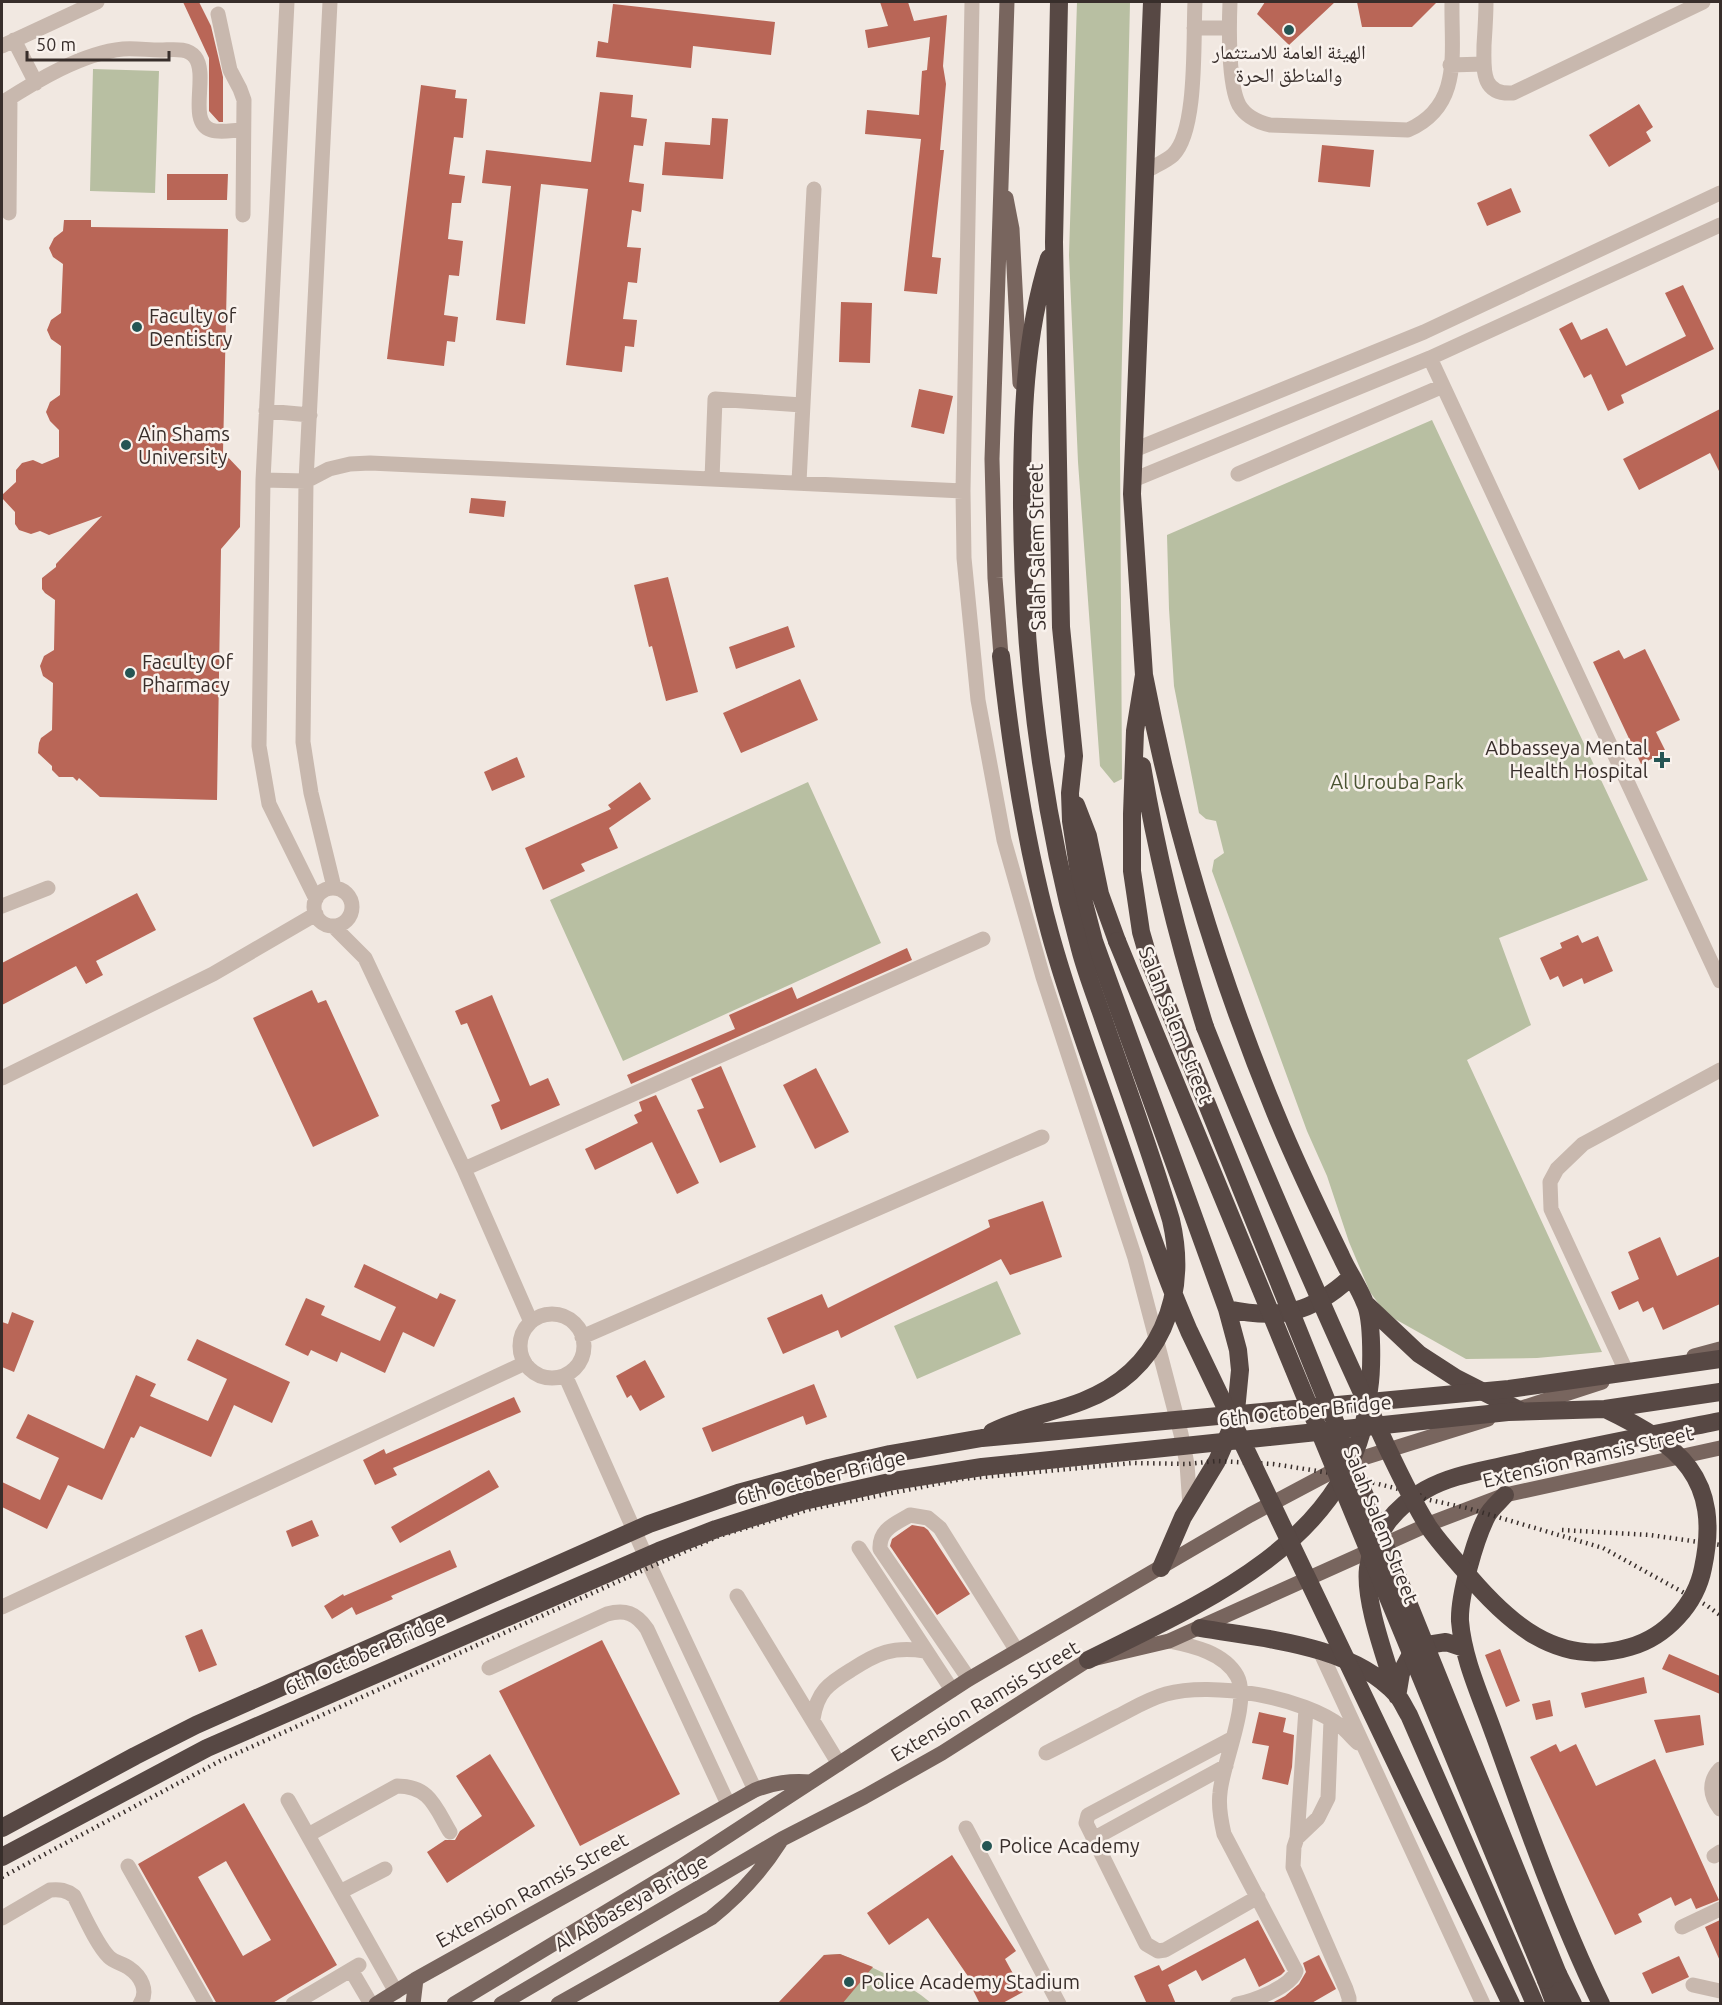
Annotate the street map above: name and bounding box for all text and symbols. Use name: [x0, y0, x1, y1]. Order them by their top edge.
marker: الهيئة العامة للاستثمار والمناطق الحرة: [1282, 23, 1296, 37]
scale bar: [27, 24, 170, 62]
text: 50 m: [36, 34, 76, 54]
place label: الهيئة العامة للاستثمار والمناطق الحرة: [1211, 40, 1366, 87]
place label: Faculty of Dentistry: [149, 304, 237, 350]
marker: Faculty of Dentistry: [130, 320, 144, 334]
place label: Ain Shams University: [138, 422, 230, 468]
marker: Ain Shams University: [119, 438, 133, 452]
street label: Salah Salem Street: [1024, 463, 1049, 631]
place label: Faculty Of Pharmacy: [142, 650, 234, 696]
marker: Faculty Of Pharmacy: [123, 666, 137, 680]
place label: Abbasseya Mental Health Hospital: [1485, 736, 1648, 782]
marker: Abbasseya Mental Health Hospital: [1653, 751, 1671, 769]
park label: Al Urouba Park: [1330, 770, 1464, 793]
street label: Salah Salem Street: [1135, 943, 1218, 1107]
street label: 6th October Bridge: [1217, 1390, 1393, 1431]
street label: Extension Ramsis Street: [1480, 1421, 1696, 1492]
street label: Salah Salem Street: [1340, 1443, 1423, 1607]
street label: 6th October Bridge: [734, 1445, 908, 1510]
street label: 6th October Bridge: [281, 1608, 449, 1699]
street label: Extension Ramsis Street: [886, 1635, 1083, 1766]
street label: Extension Ramsis Street: [432, 1827, 632, 1952]
place label: Police Academy: [999, 1834, 1140, 1857]
marker: Police Academy: [980, 1839, 994, 1853]
street label: Al Abbaseya Bridge: [550, 1849, 711, 1956]
place label: Police Academy Stadium: [861, 1970, 1080, 1993]
marker: Police Academy Stadium: [842, 1975, 856, 1989]

